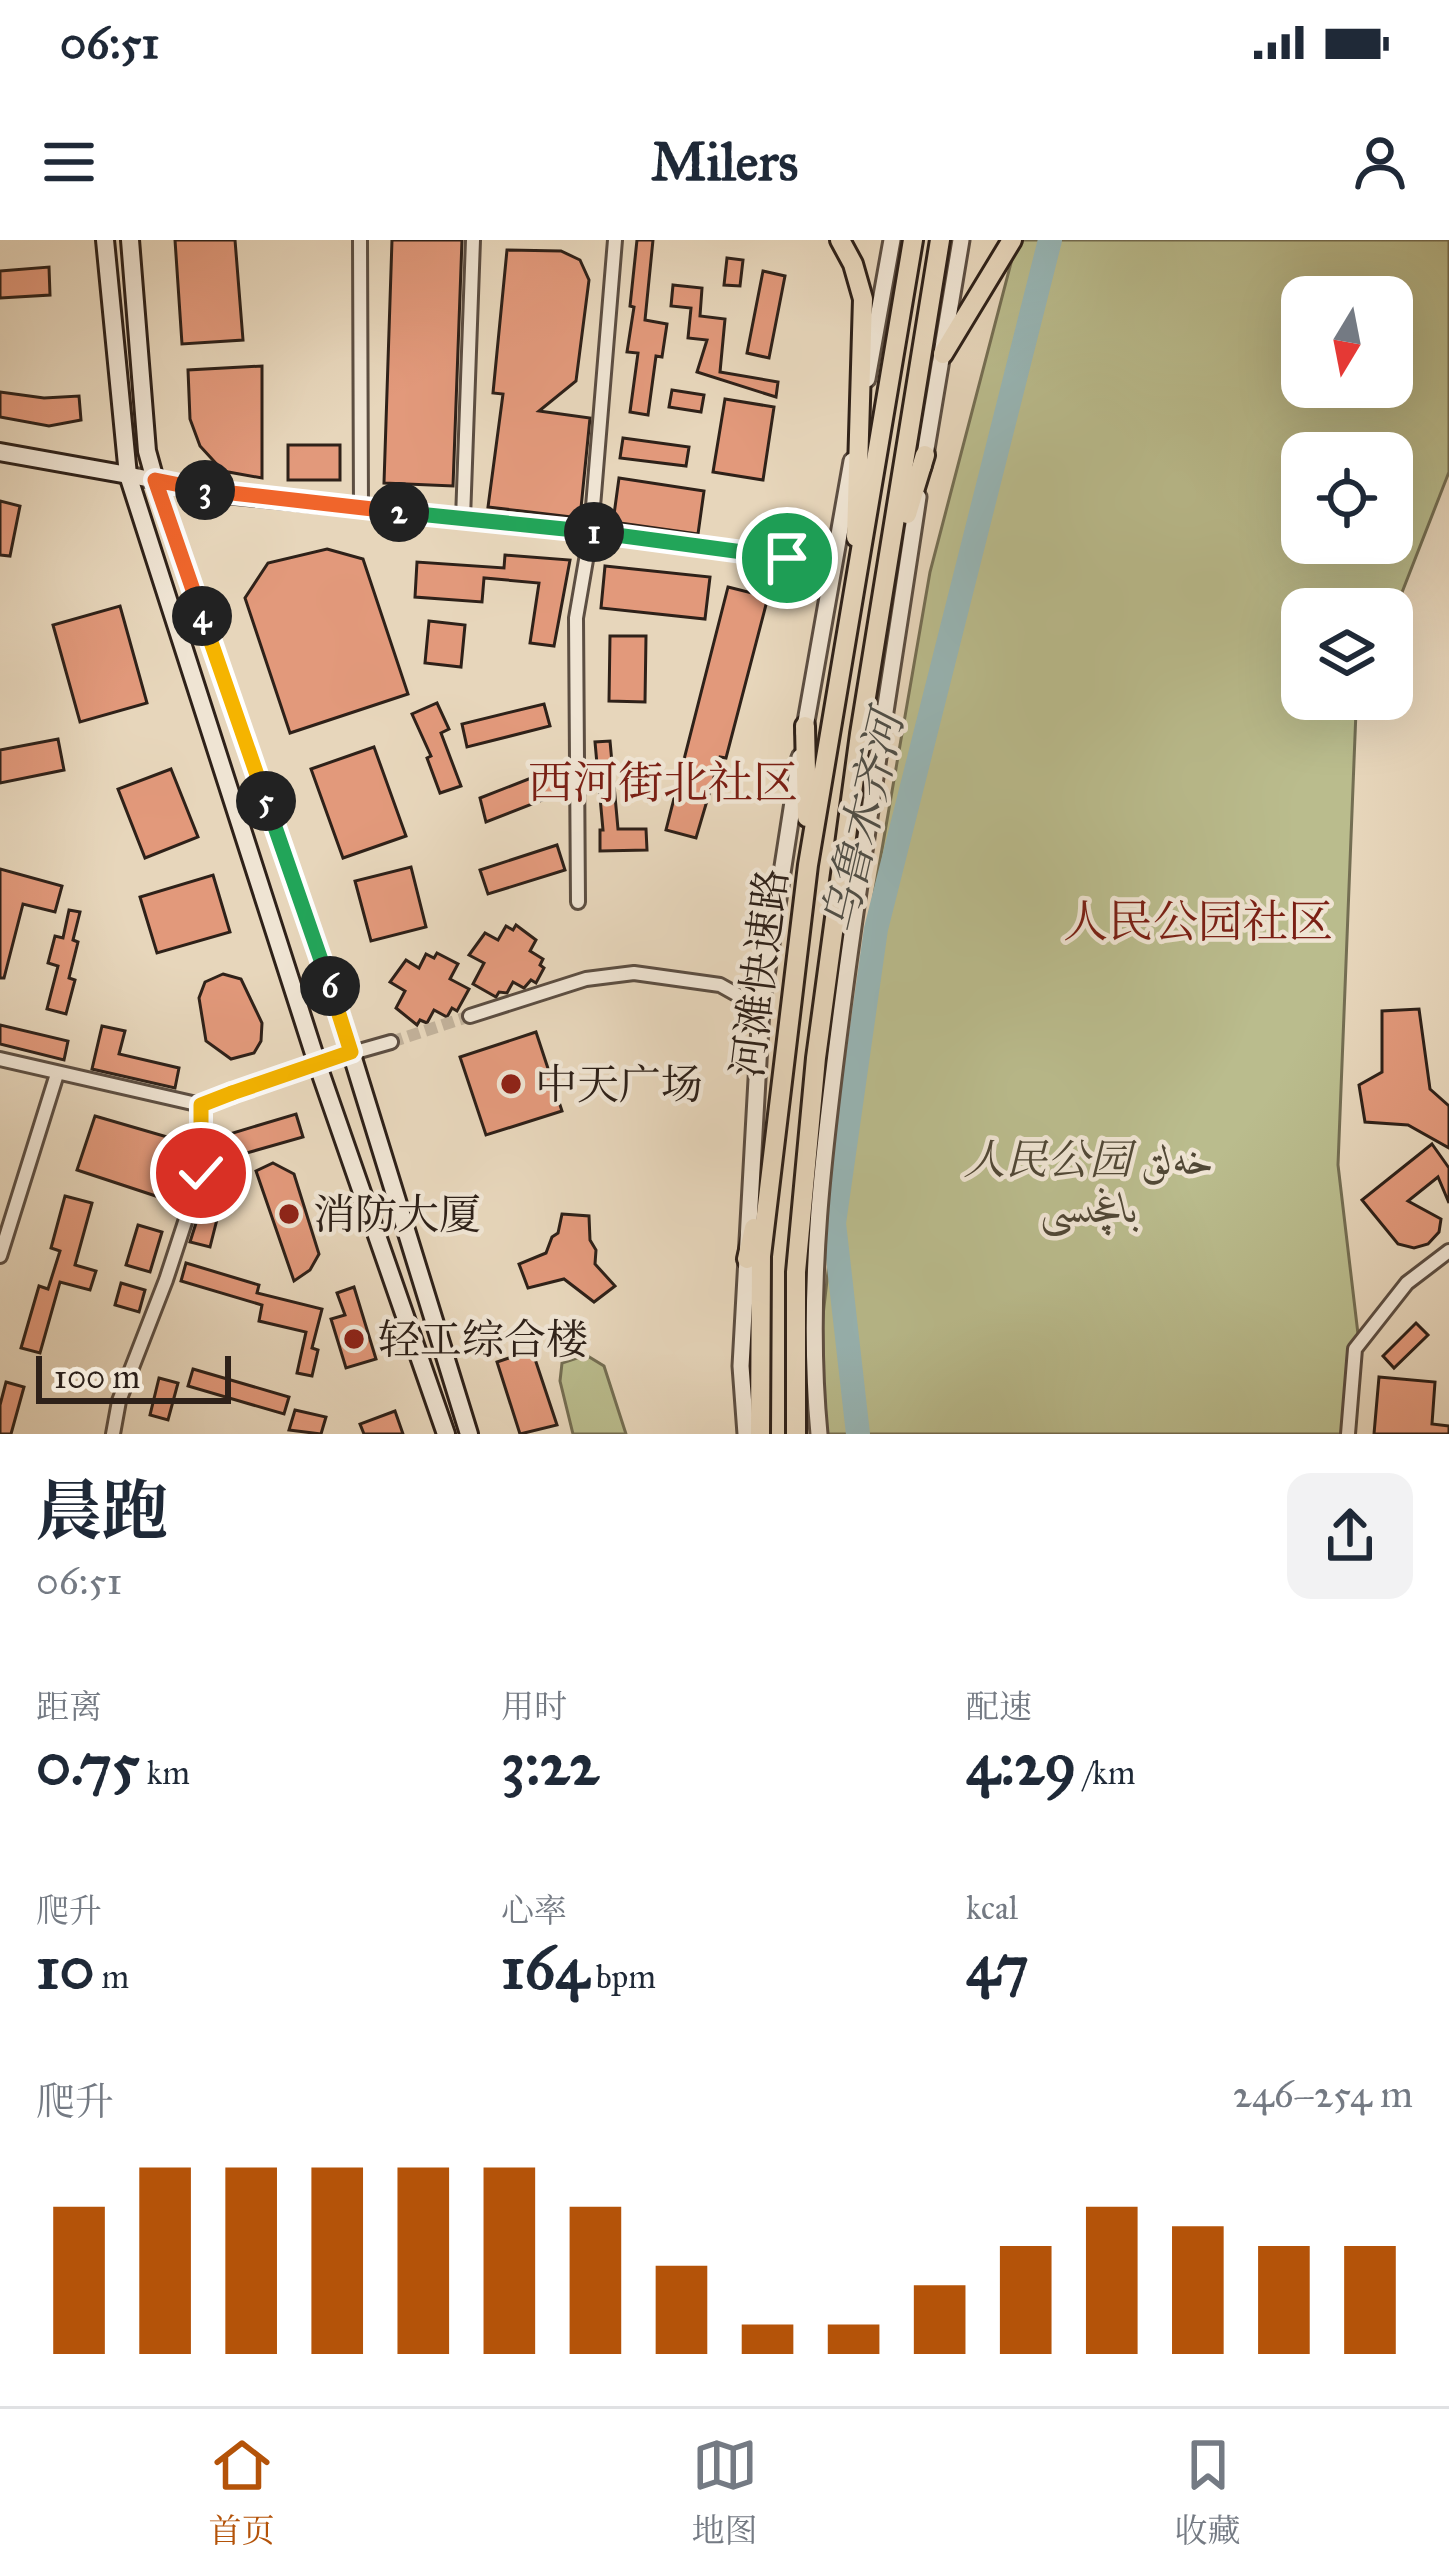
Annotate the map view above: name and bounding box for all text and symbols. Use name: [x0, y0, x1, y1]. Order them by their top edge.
text: 06:51: [60, 15, 159, 70]
icon: menu: [36, 129, 102, 195]
text: Milers: [651, 129, 798, 195]
icon: person: [1347, 129, 1413, 195]
north arrow: [1281, 276, 1413, 408]
map controls: [1281, 276, 1413, 720]
button: locate: [1281, 432, 1413, 564]
pin: 3: [175, 460, 235, 520]
text: 3: [198, 470, 212, 510]
pin: 2: [369, 482, 429, 542]
text: 2: [391, 492, 407, 532]
pin: 1: [564, 502, 624, 562]
pin: [736, 507, 838, 609]
text: 1: [587, 512, 601, 552]
icon: arrive: [754, 525, 820, 591]
pin: 4: [172, 586, 232, 646]
button: layers: [1281, 588, 1413, 720]
text: 4: [193, 596, 211, 636]
water label: 乌鲁木齐河: [810, 699, 916, 938]
district label: 西河街北社区: [528, 755, 798, 810]
pin: 5: [236, 771, 296, 831]
text: 5: [258, 781, 274, 821]
street label: 河滩快速路: [721, 866, 799, 1081]
district label: 人民公园社区: [1063, 894, 1333, 949]
pin: 6: [300, 956, 360, 1016]
text: 6: [322, 966, 338, 1006]
place label: 中天广场: [535, 1059, 703, 1111]
marker: 中天广场: [498, 1071, 524, 1097]
pin: [150, 1122, 252, 1224]
park label: 人民公园 خەلق باغچىسى: [963, 1134, 1215, 1237]
icon: check: [168, 1140, 234, 1206]
place label: 消防大厦: [313, 1189, 481, 1241]
marker: 消防大厦: [276, 1201, 302, 1227]
place label: 轻工综合楼: [378, 1314, 588, 1366]
marker: 轻工综合楼: [341, 1326, 367, 1352]
scale bar: [36, 1350, 231, 1403]
text: 100 m: [54, 1357, 140, 1397]
text: 晨跑: [36, 1471, 168, 1552]
button: share: [1287, 1473, 1413, 1599]
text: 06:51: [36, 1557, 122, 1605]
text: 距离: [36, 1687, 102, 1727]
text: 用时: [501, 1687, 567, 1727]
text: 配速: [966, 1687, 1032, 1727]
text: 0.75: [36, 1727, 140, 1800]
text: 3:22: [501, 1727, 599, 1800]
text: 4:29: [966, 1727, 1076, 1800]
text: km: [140, 1753, 190, 1793]
text: /km: [1076, 1753, 1135, 1793]
text: kcal: [966, 1888, 1018, 1928]
text: 爬升: [36, 1891, 102, 1931]
text: 心率: [501, 1891, 567, 1931]
text: 47: [966, 1928, 1029, 2001]
text: 10: [36, 1931, 94, 2004]
text: 164: [501, 1931, 589, 2004]
text: m: [94, 1957, 129, 1997]
text: bpm: [589, 1957, 656, 1997]
text: 246–254 m: [1233, 2070, 1413, 2118]
text: 爬升: [36, 2078, 114, 2126]
tab: 首页: [209, 2432, 275, 2551]
tab: 地图: [692, 2432, 758, 2551]
tab: 收藏: [1175, 2432, 1241, 2551]

